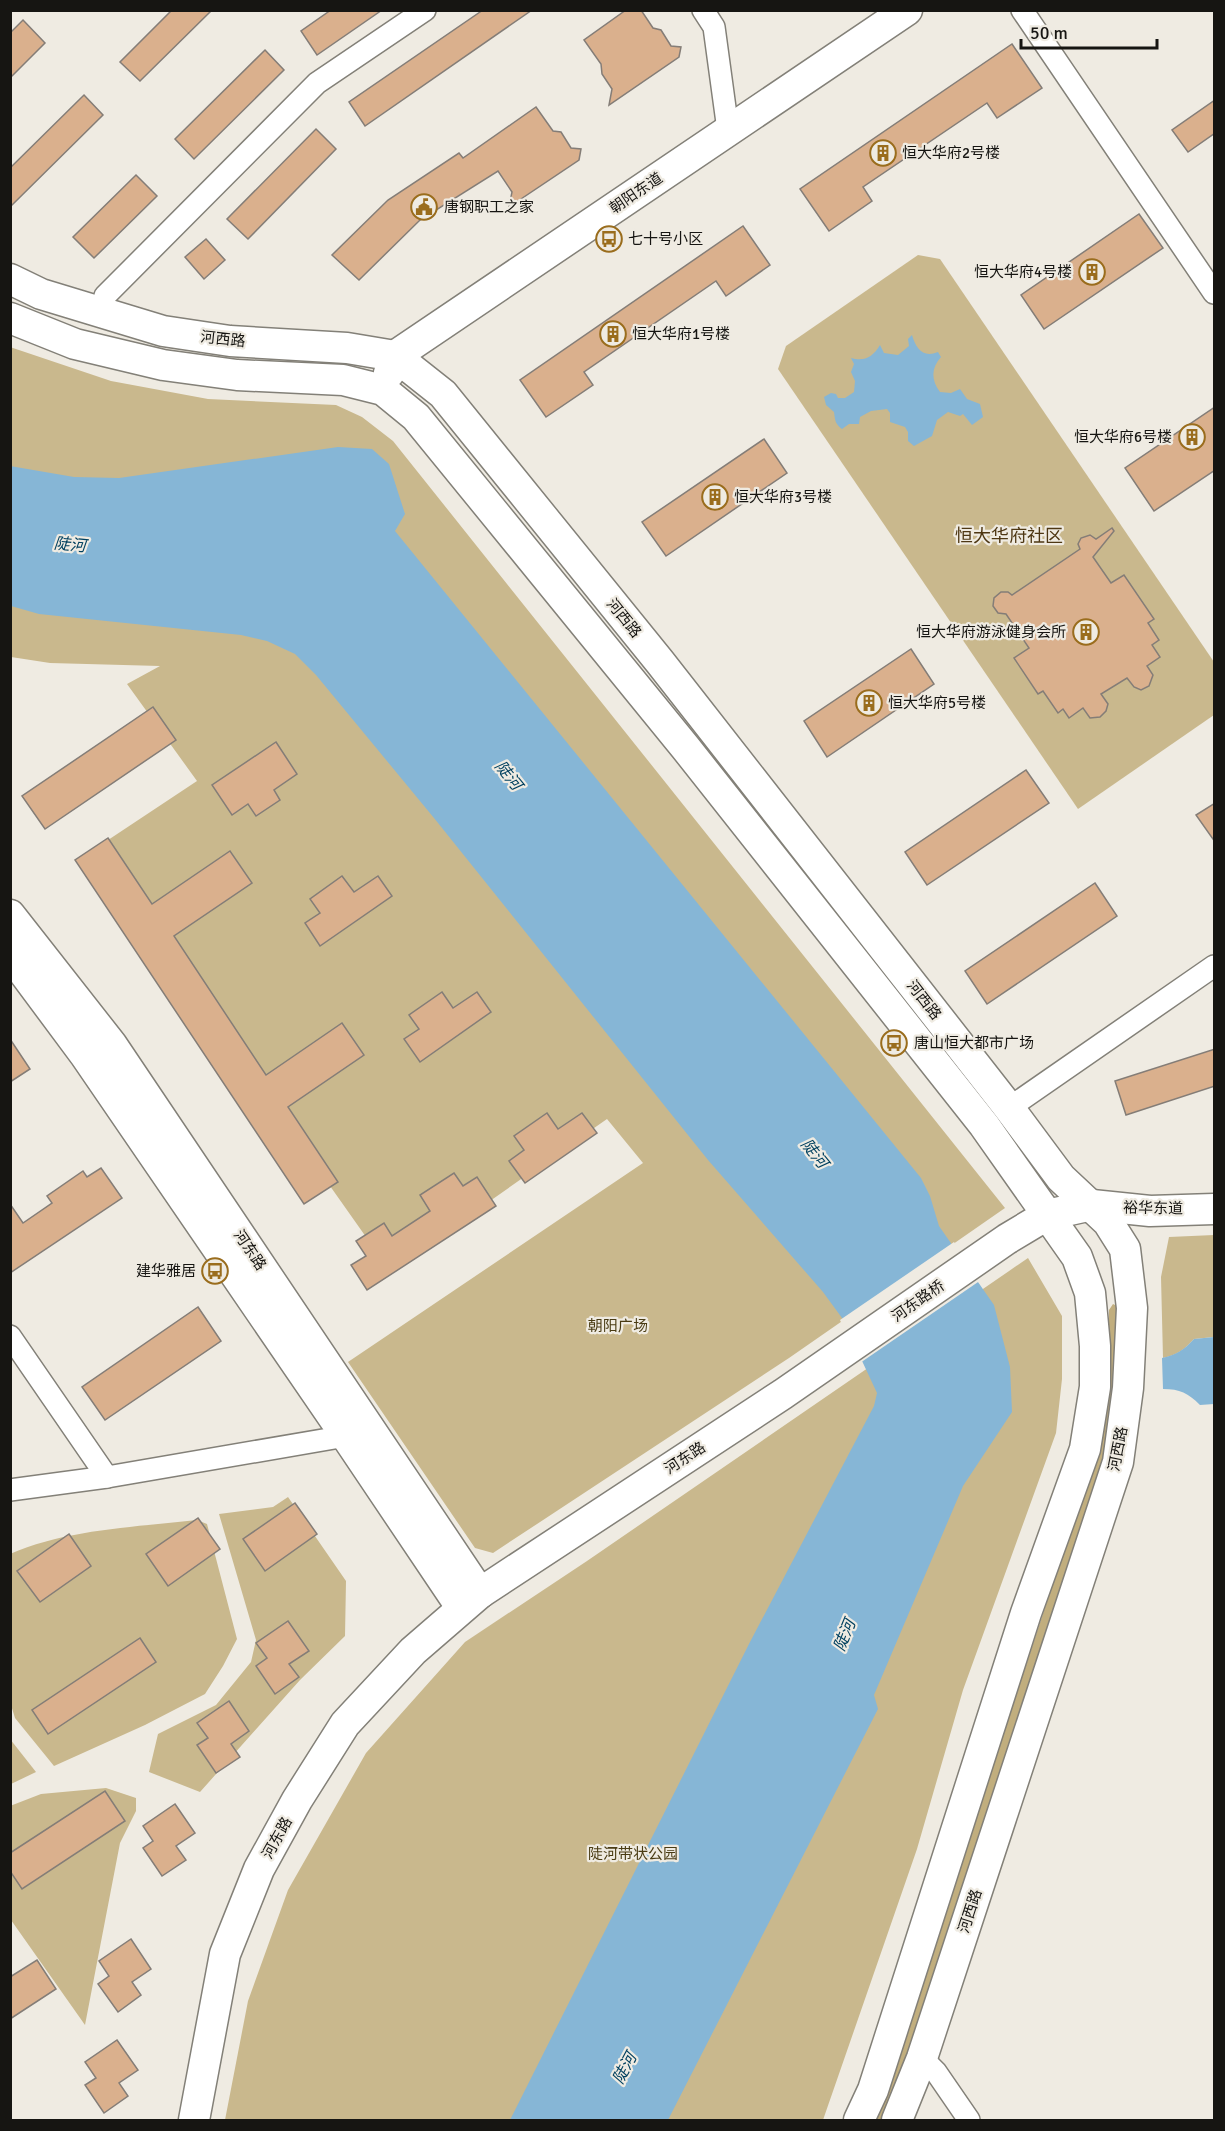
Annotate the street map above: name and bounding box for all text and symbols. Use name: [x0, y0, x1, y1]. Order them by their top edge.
scale bar: [1021, 12, 1158, 50]
text: 50 m: [1030, 22, 1068, 44]
building icon: 恒大华府2号楼: [868, 138, 898, 168]
place label: 恒大华府2号楼: [902, 144, 1000, 162]
street label: 朝阳东道: [606, 169, 666, 217]
public building icon: 唐钢职工之家: [409, 192, 439, 222]
place label: 唐钢职工之家: [444, 198, 534, 216]
bus stop icon: 七十号小区: [594, 224, 624, 254]
place label: 七十号小区: [628, 230, 703, 248]
building icon: 恒大华府4号楼: [1077, 257, 1107, 287]
place label: 恒大华府4号楼: [974, 263, 1072, 281]
building icon: 恒大华府1号楼: [598, 319, 628, 349]
place label: 恒大华府1号楼: [632, 325, 730, 343]
street label: 河西路: [200, 328, 246, 350]
building icon: 恒大华府6号楼: [1177, 422, 1207, 452]
place label: 恒大华府6号楼: [1074, 428, 1172, 446]
building icon: 恒大华府3号楼: [700, 482, 730, 512]
place label: 恒大华府3号楼: [734, 488, 832, 506]
district label: 恒大华府社区: [955, 525, 1063, 547]
water label: 陡河: [53, 534, 90, 557]
street label: 河西路: [603, 595, 645, 641]
building icon: 恒大华府游泳健身会所: [1071, 617, 1101, 647]
place label: 恒大华府游泳健身会所: [916, 623, 1066, 641]
building icon: 恒大华府5号楼: [854, 688, 884, 718]
place label: 恒大华府5号楼: [888, 694, 986, 712]
water label: 陡河: [490, 757, 528, 797]
street label: 河西路: [903, 977, 945, 1023]
bus stop icon: 唐山恒大都市广场: [879, 1028, 909, 1058]
place label: 唐山恒大都市广场: [914, 1034, 1034, 1052]
water label: 陡河: [796, 1135, 834, 1175]
street label: 裕华东道: [1123, 1198, 1183, 1218]
street label: 河东路: [230, 1226, 270, 1274]
bus stop icon: 建华雅居: [200, 1256, 230, 1286]
place label: 建华雅居: [136, 1262, 196, 1280]
street label: 河东路桥: [888, 1276, 948, 1326]
park label: 朝阳广场: [588, 1317, 648, 1335]
street label: 河西路: [1105, 1425, 1131, 1473]
street label: 河东路: [661, 1438, 709, 1478]
water label: 陡河: [830, 1614, 861, 1654]
street label: 河东路: [258, 1814, 296, 1862]
park label: 陡河带状公园: [588, 1845, 678, 1863]
street label: 河西路: [954, 1887, 986, 1935]
water label: 陡河: [609, 2047, 643, 2087]

